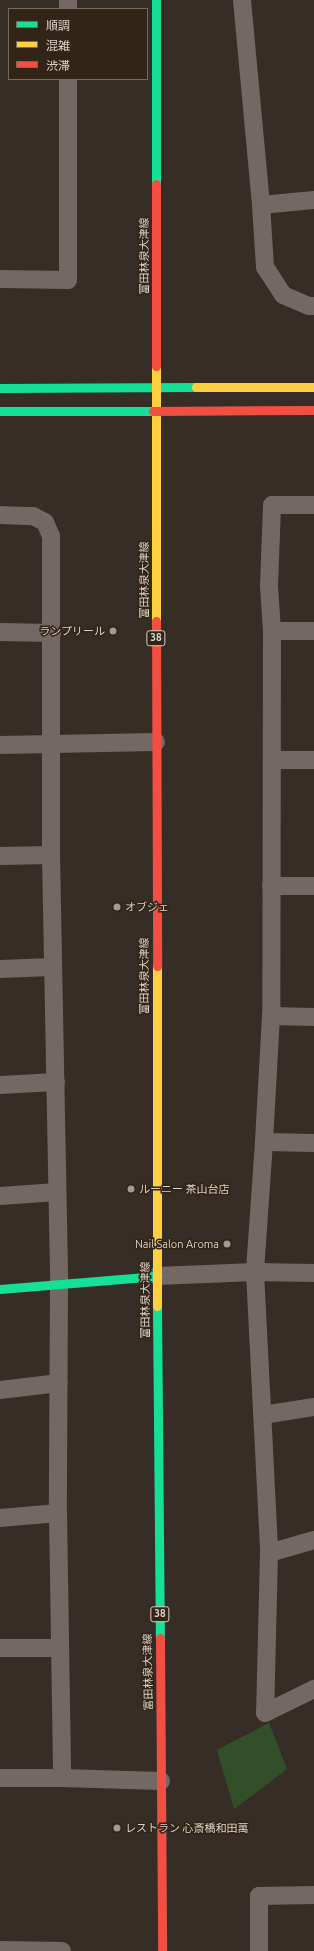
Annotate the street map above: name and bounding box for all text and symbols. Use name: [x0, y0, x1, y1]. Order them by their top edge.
legend: [8, 8, 148, 80]
text: 順調: [46, 19, 70, 32]
text: 混雑: [46, 39, 70, 52]
text: 渋滞: [46, 59, 70, 72]
street label: 富田林泉大津線: [137, 218, 151, 294]
street label: 富田林泉大津線: [137, 542, 151, 618]
place label: ランプリール: [39, 624, 105, 638]
marker: ランプリール: [108, 626, 118, 636]
road number: 38: [146, 630, 166, 646]
place label: オブジェ: [125, 900, 169, 914]
marker: オブジェ: [112, 902, 122, 912]
street label: 富田林泉大津線: [137, 938, 151, 1014]
place label: ルーニー 茶山台店: [139, 1182, 230, 1196]
marker: ルーニー 茶山台店: [126, 1184, 136, 1194]
place label: Nail Salon Aroma: [135, 1237, 219, 1251]
marker: Nail Salon Aroma: [222, 1239, 232, 1249]
street label: 富田林泉大津線: [138, 1262, 152, 1338]
road number: 38: [150, 1606, 170, 1622]
street label: 富田林泉大津線: [141, 1633, 155, 1711]
place label: レストラン 心斎橋和田萬: [125, 1821, 249, 1835]
marker: レストラン 心斎橋和田萬: [112, 1823, 122, 1833]

